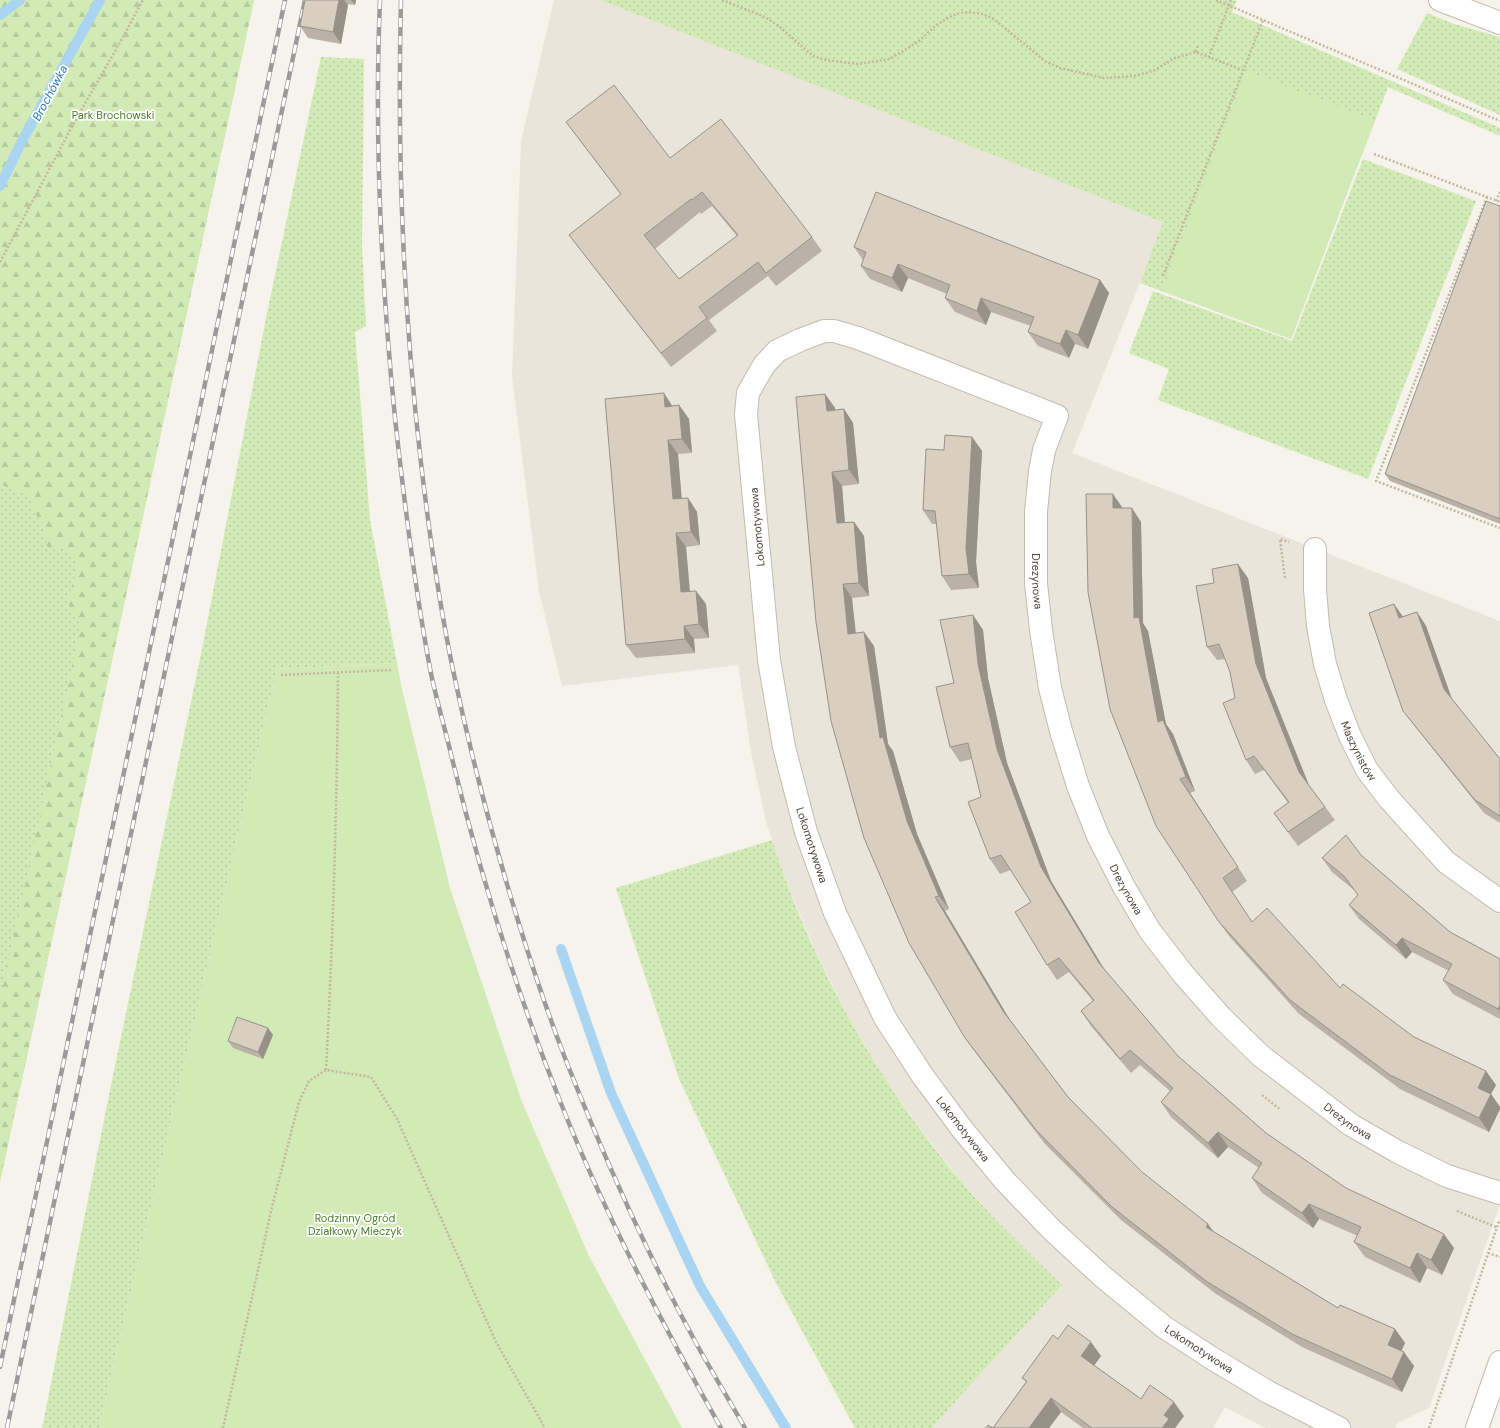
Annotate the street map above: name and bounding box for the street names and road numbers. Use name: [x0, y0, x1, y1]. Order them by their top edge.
street label: Lokomotywowa: [747, 487, 767, 567]
street label: Drezynowa: [1029, 553, 1046, 610]
street label: Maszynistów: [1338, 719, 1380, 784]
street label: Lokomotywowa: [793, 805, 831, 885]
street label: Drezynowa: [1107, 862, 1146, 917]
street label: Lokomotywowa: [933, 1094, 993, 1164]
street label: Drezynowa: [1321, 1100, 1375, 1143]
street label: Lokomotywowa: [1162, 1322, 1236, 1376]

